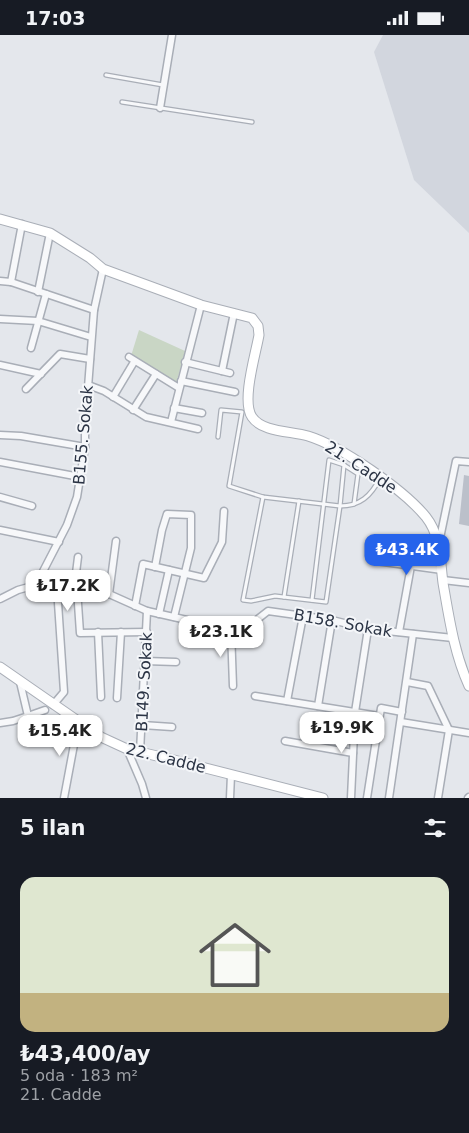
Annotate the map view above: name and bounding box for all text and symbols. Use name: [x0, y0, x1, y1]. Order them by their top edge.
text: 17:03: [25, 7, 85, 29]
street label: B155. Sokak: [69, 384, 97, 485]
street label: 21. Cadde: [322, 437, 400, 497]
pin: ₺43.4K: [366, 533, 448, 576]
text: ₺43.4K: [375, 540, 439, 559]
pin: ₺17.2K: [27, 569, 109, 612]
text: ₺17.2K: [36, 576, 100, 595]
street label: B158. Sokak: [292, 605, 394, 641]
pin: ₺23.1K: [180, 615, 262, 658]
text: ₺23.1K: [189, 622, 253, 641]
street label: B149. Sokak: [132, 631, 156, 732]
pin: ₺19.9K: [301, 711, 383, 754]
pin: ₺15.4K: [19, 715, 101, 757]
text: ₺19.9K: [310, 718, 374, 737]
text: ₺15.4K: [28, 721, 92, 740]
street label: 22. Cadde: [124, 739, 208, 777]
icon: filters: [421, 814, 449, 842]
text: 5 ilan: [20, 816, 85, 840]
icon: home: [190, 910, 280, 1000]
text: ₺43,400/ay: [20, 1042, 151, 1066]
text: 5 oda · 183 m²: [20, 1066, 138, 1085]
text: 21. Cadde: [20, 1085, 102, 1104]

